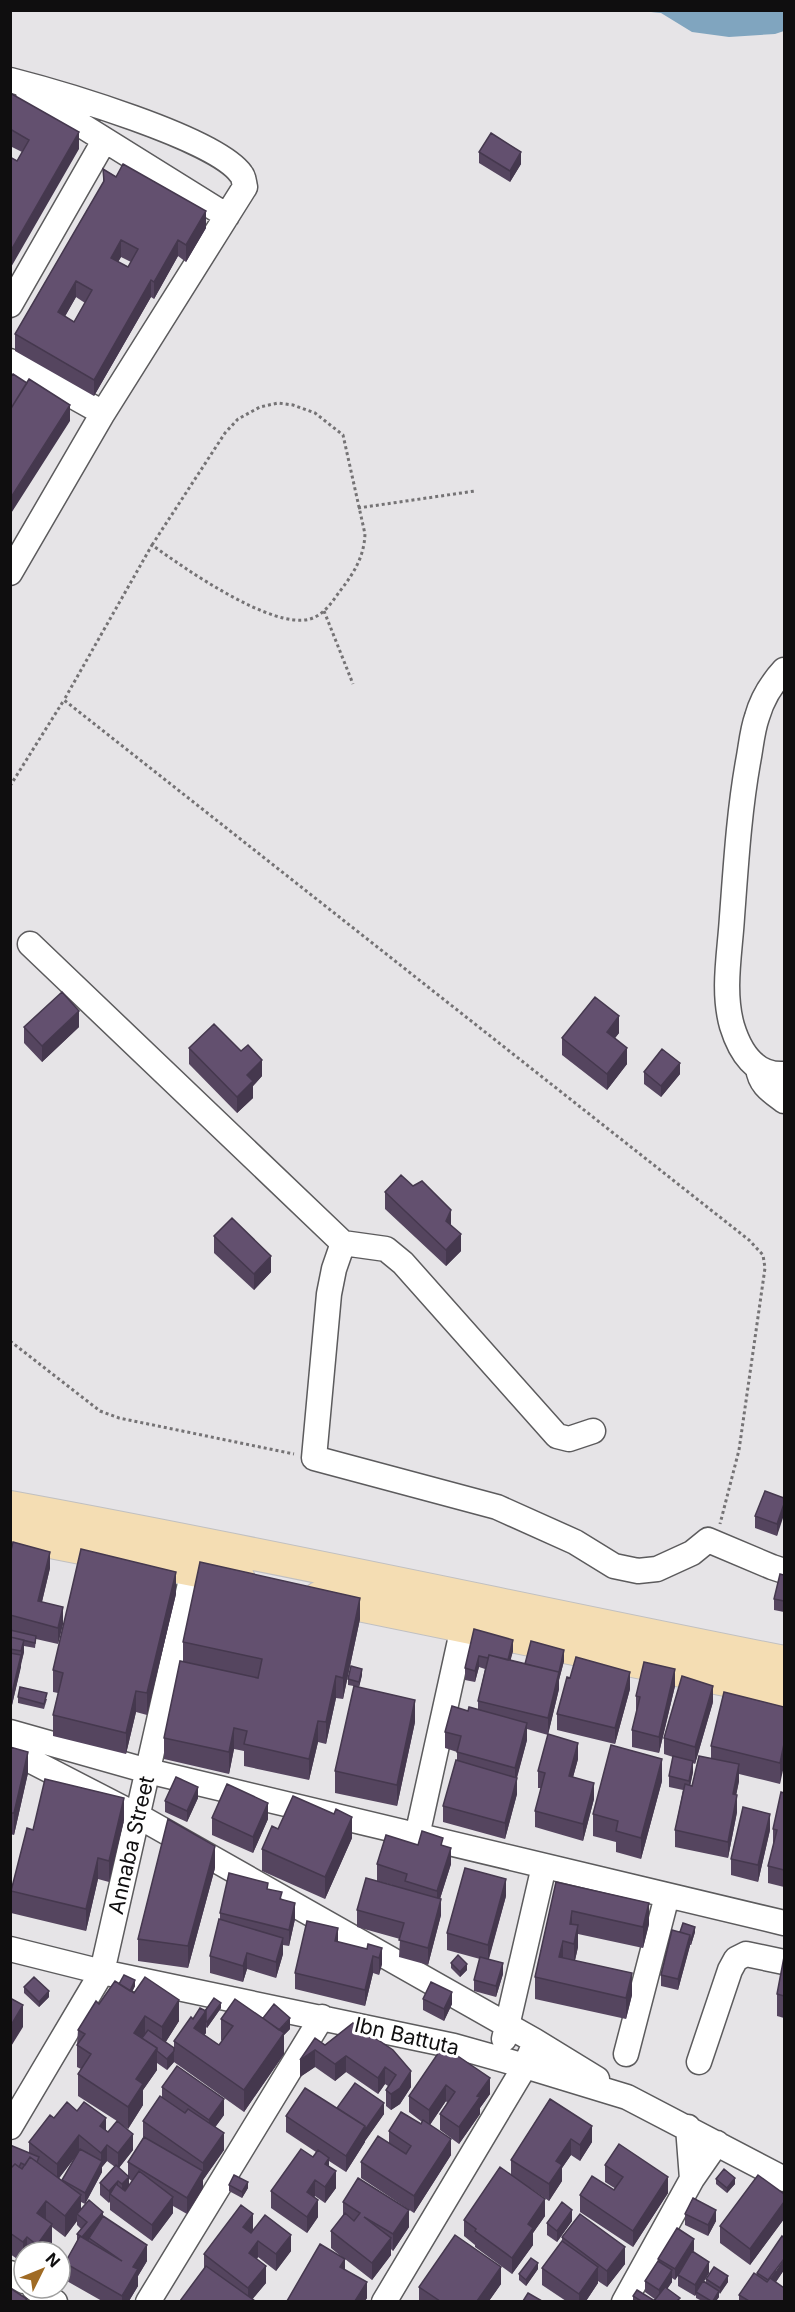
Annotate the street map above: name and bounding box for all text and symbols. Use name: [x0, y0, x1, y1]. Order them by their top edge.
street label: Annaba Street: [103, 1773, 159, 1917]
street label: Ibn Battuta: [352, 2012, 462, 2060]
north arrow: [12, 2240, 72, 2300]
text: N: [41, 2248, 64, 2271]

